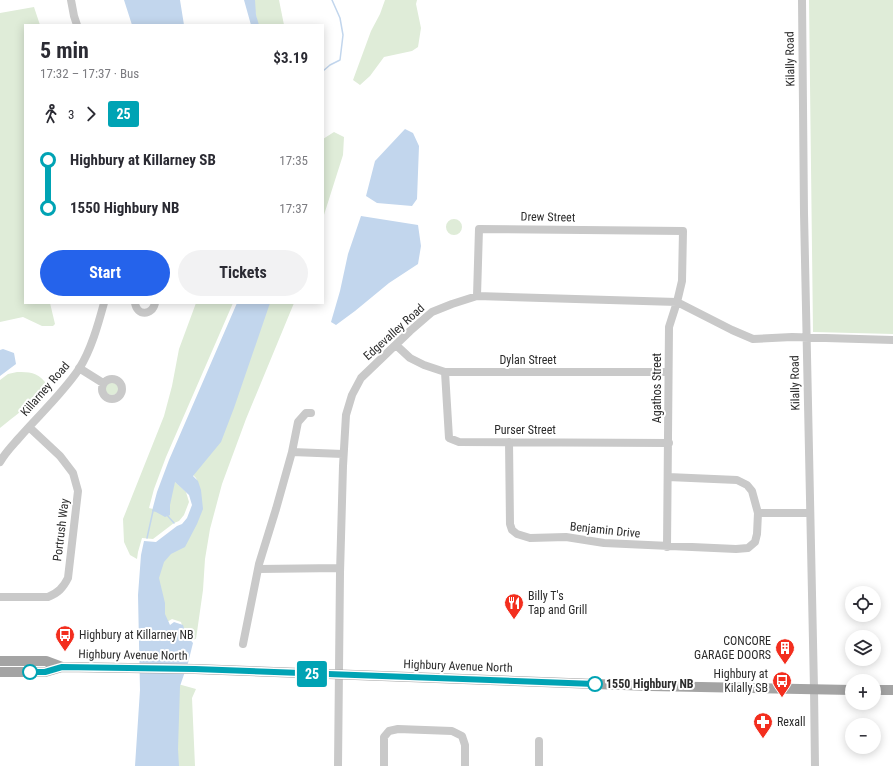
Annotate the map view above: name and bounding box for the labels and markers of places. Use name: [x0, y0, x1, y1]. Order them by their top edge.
place label: Billy T's Tap and Grill: [528, 589, 587, 617]
restaurant icon: Billy T's Tap and Grill: [503, 592, 525, 620]
bus stop icon: Highbury at Killarney NB: [54, 624, 76, 652]
place label: Highbury at Killarney NB: [79, 628, 194, 642]
place label: CONCORE GARAGE DOORS: [694, 634, 771, 662]
building icon: CONCORE GARAGE DOORS: [774, 637, 796, 665]
unlabelled marker: [22, 664, 38, 680]
place label: Highbury at Kilally SB: [714, 667, 768, 695]
bus stop icon: Highbury at Kilally SB: [771, 670, 793, 698]
marker: 1550 Highbury NB: [587, 676, 603, 692]
place label: 1550 Highbury NB: [606, 677, 694, 691]
pharmacy icon: Rexall: [752, 711, 774, 739]
place label: Rexall: [777, 715, 806, 729]

